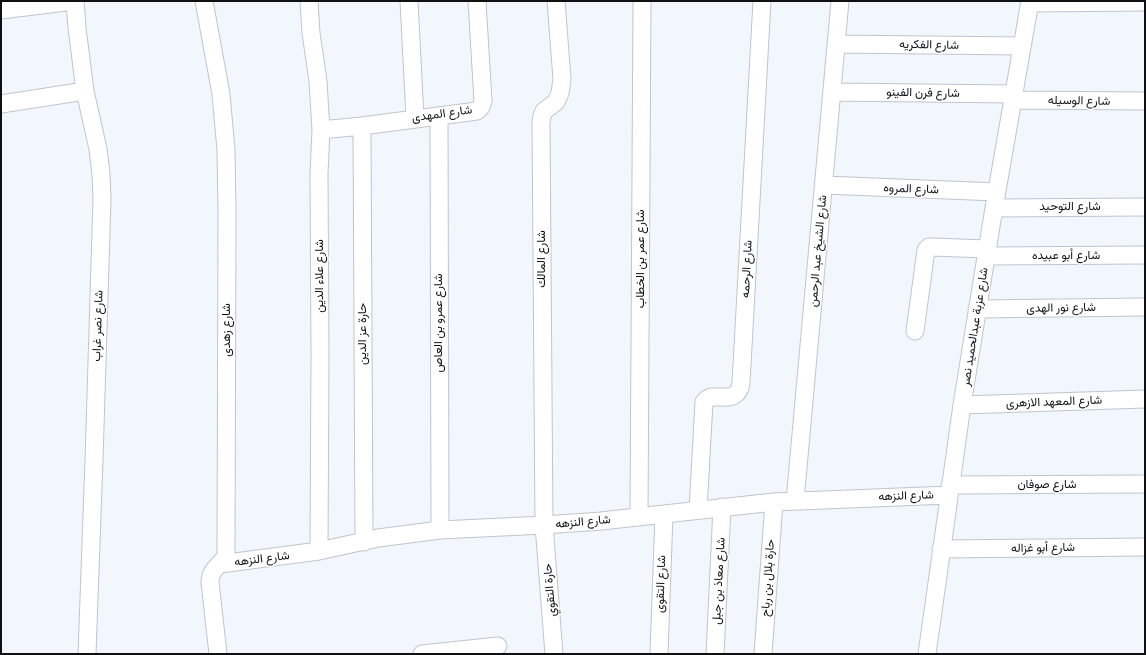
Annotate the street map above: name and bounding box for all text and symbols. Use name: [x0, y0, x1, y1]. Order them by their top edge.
street label: شارع الفكريه: [899, 37, 959, 53]
street label: شارع فرن الفينو: [886, 85, 960, 101]
street label: شارع الوسيله: [1048, 93, 1110, 109]
street label: شارع المهدى: [411, 103, 473, 125]
street label: شارع المروه: [883, 181, 939, 197]
street label: شارع الشيخ عبد الرحمن: [806, 194, 830, 308]
street label: شارع التوحيد: [1039, 200, 1101, 214]
street label: شارع عمر بن الخطاب: [634, 210, 648, 308]
street label: شارع المالك: [535, 230, 549, 288]
street label: شارع علاء الدين: [313, 239, 327, 313]
street label: شارع الرحمه: [738, 240, 756, 298]
street label: شارع أبو عبيده: [1032, 249, 1100, 263]
street label: شارع عزبة عبدالحميد نصر: [958, 267, 992, 387]
street label: شارع عمرو بن العاص: [432, 274, 446, 372]
street label: شارع نصر غراب: [90, 290, 106, 362]
street label: شارع نور الهدى: [1026, 300, 1096, 316]
street label: شارع زهدى: [220, 303, 234, 357]
street label: حارة عز الدين: [356, 303, 370, 365]
street label: شارع المعهد الازهرى: [1006, 393, 1102, 411]
street label: شارع صوفان: [1017, 478, 1077, 492]
street label: شارع النزهه: [878, 488, 934, 504]
street label: شارع النزهه: [555, 512, 611, 532]
street label: شارع معاذ بن جبل: [710, 537, 728, 625]
street label: حارة بلال بن رباح: [758, 539, 778, 617]
street label: شارع أبو غزاله: [1011, 540, 1075, 556]
street label: شارع النزهه: [234, 548, 290, 570]
street label: شارع التقوى: [653, 555, 669, 613]
street label: حارة التقوي: [541, 563, 559, 617]

